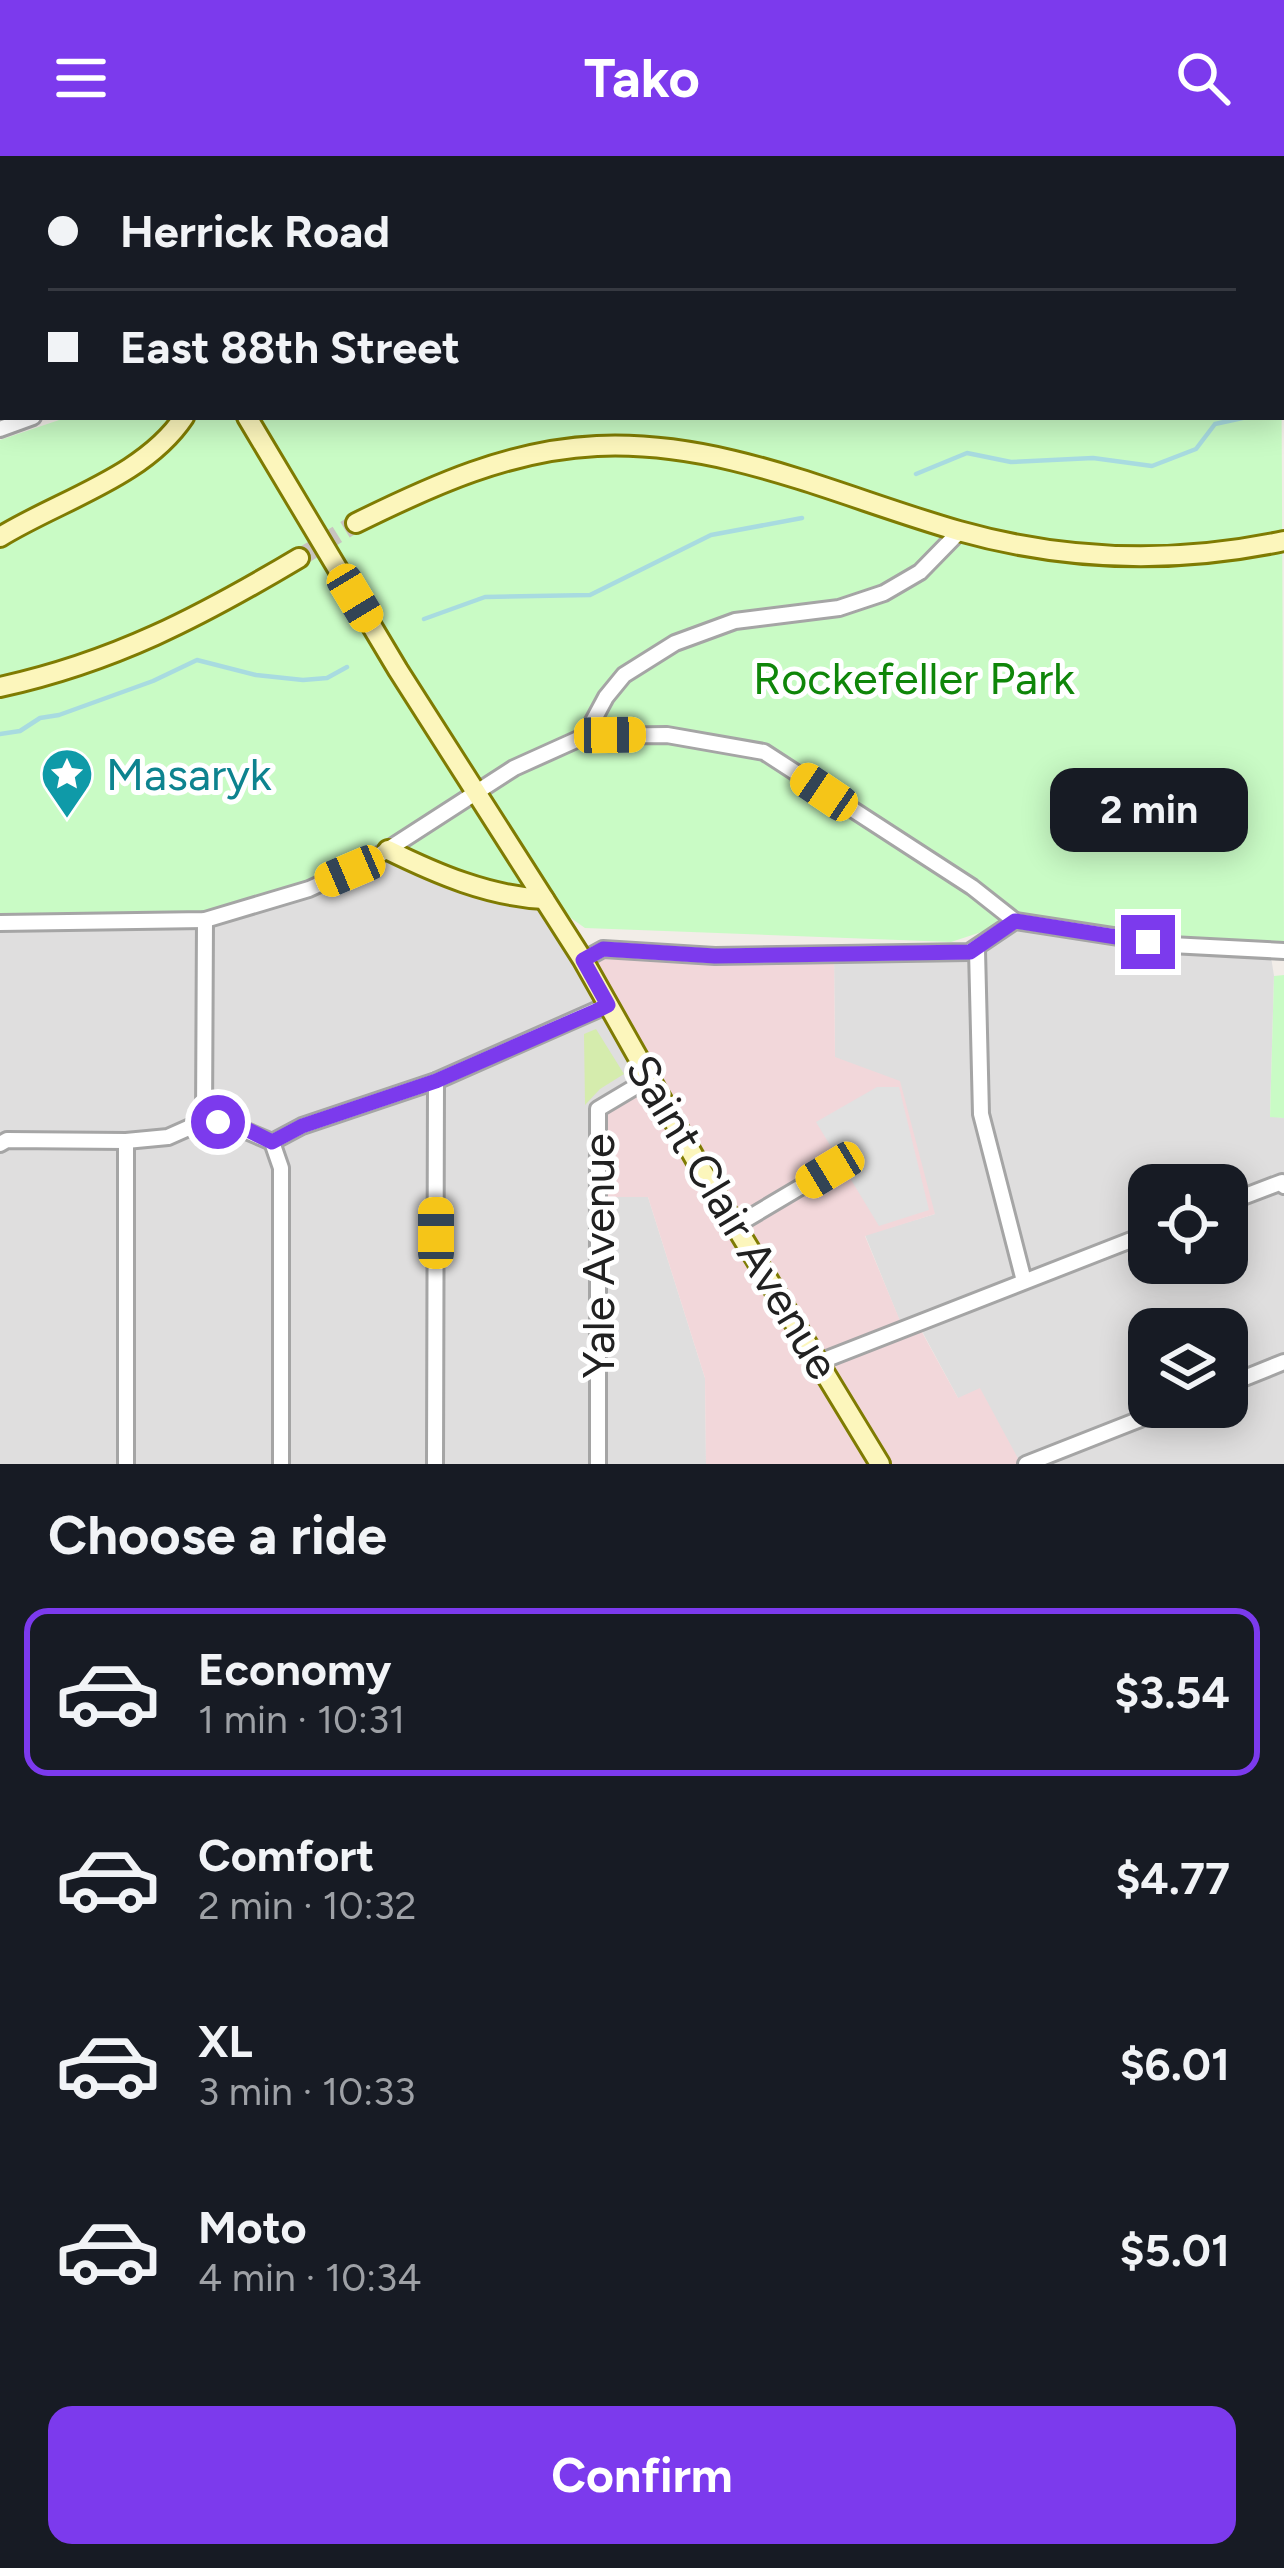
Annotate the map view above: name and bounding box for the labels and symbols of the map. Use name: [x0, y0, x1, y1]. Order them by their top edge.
car: [321, 558, 389, 638]
park label: Rockefeller Park: [753, 651, 1075, 705]
car: [574, 716, 646, 754]
place icon: Masaryk: [39, 746, 95, 820]
place label: Masaryk: [106, 747, 272, 801]
car: [784, 757, 864, 827]
callout: 2 min: [1049, 768, 1247, 852]
car: [310, 840, 390, 902]
route end: [1121, 915, 1175, 969]
street label: Saint Clair Avenue: [615, 1045, 851, 1389]
route start: [191, 1095, 245, 1149]
street label: Yale Avenue: [571, 1133, 625, 1379]
car: [790, 1136, 870, 1204]
car: [418, 1197, 454, 1269]

